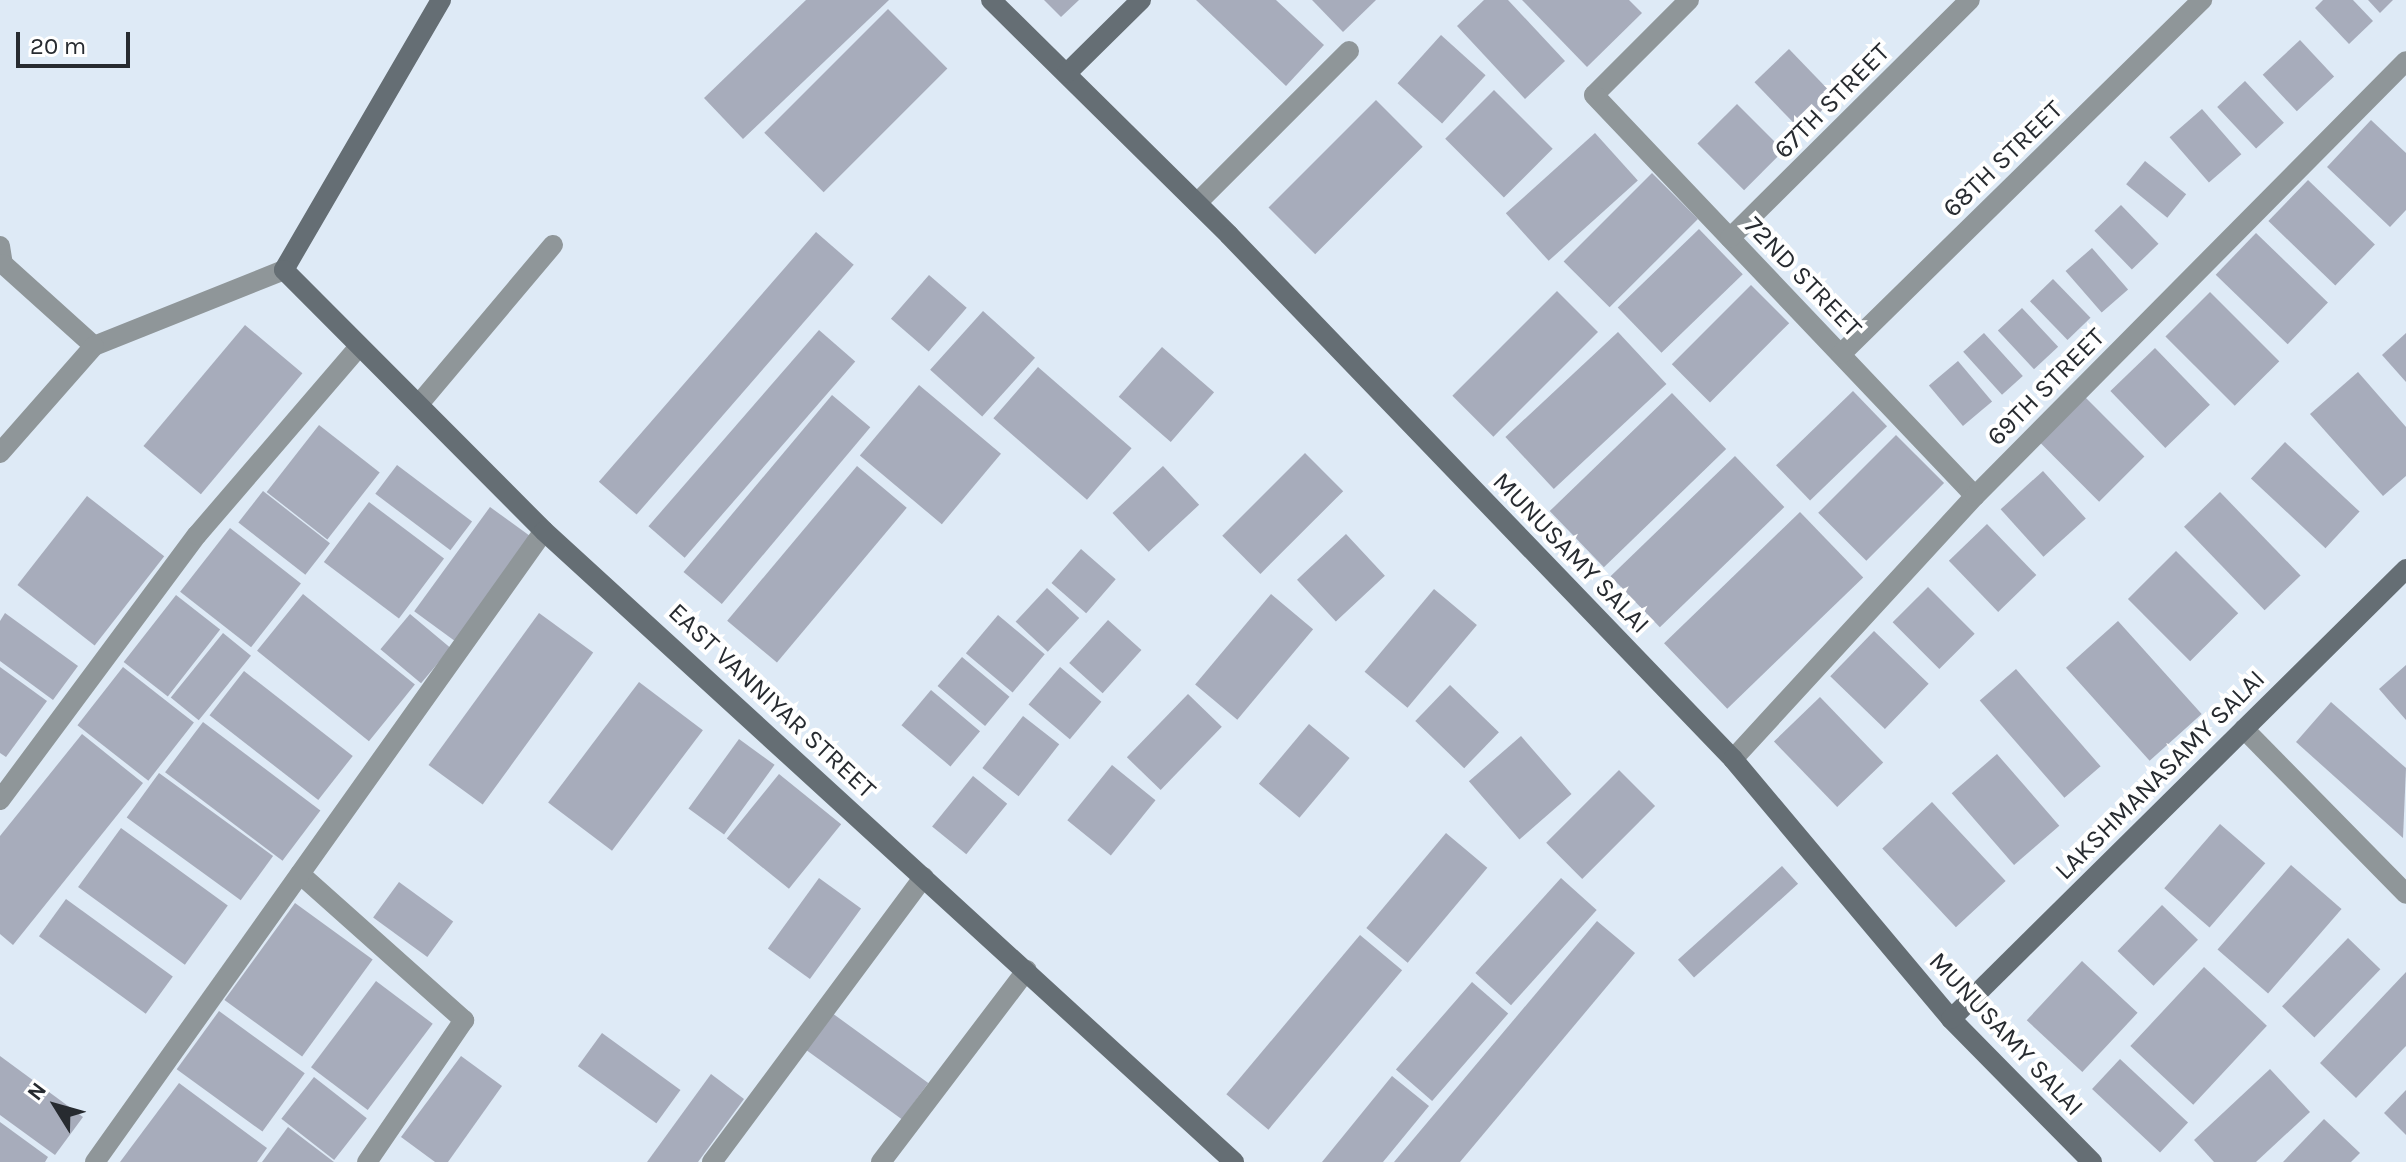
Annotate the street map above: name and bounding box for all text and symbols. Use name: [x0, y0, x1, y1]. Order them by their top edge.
scale bar: [20, 16, 134, 66]
text: 20 m: [30, 32, 86, 60]
street label: 67TH STREET: [1768, 37, 1896, 165]
street label: 68TH STREET: [1937, 94, 2069, 224]
street label: 72ND STREET: [1738, 210, 1868, 344]
street label: 69TH STREET: [1981, 322, 2111, 452]
street label: MUNUSAMY SALAI: [1486, 466, 1656, 640]
street label: EAST VANNIYAR STREET: [662, 597, 882, 805]
street label: LAKSHMANASAMY SALAI: [2049, 664, 2271, 886]
street label: MUNUSAMY SALAI: [1922, 946, 2090, 1122]
north arrow: [16, 1066, 96, 1146]
text: N: [22, 1077, 52, 1106]

